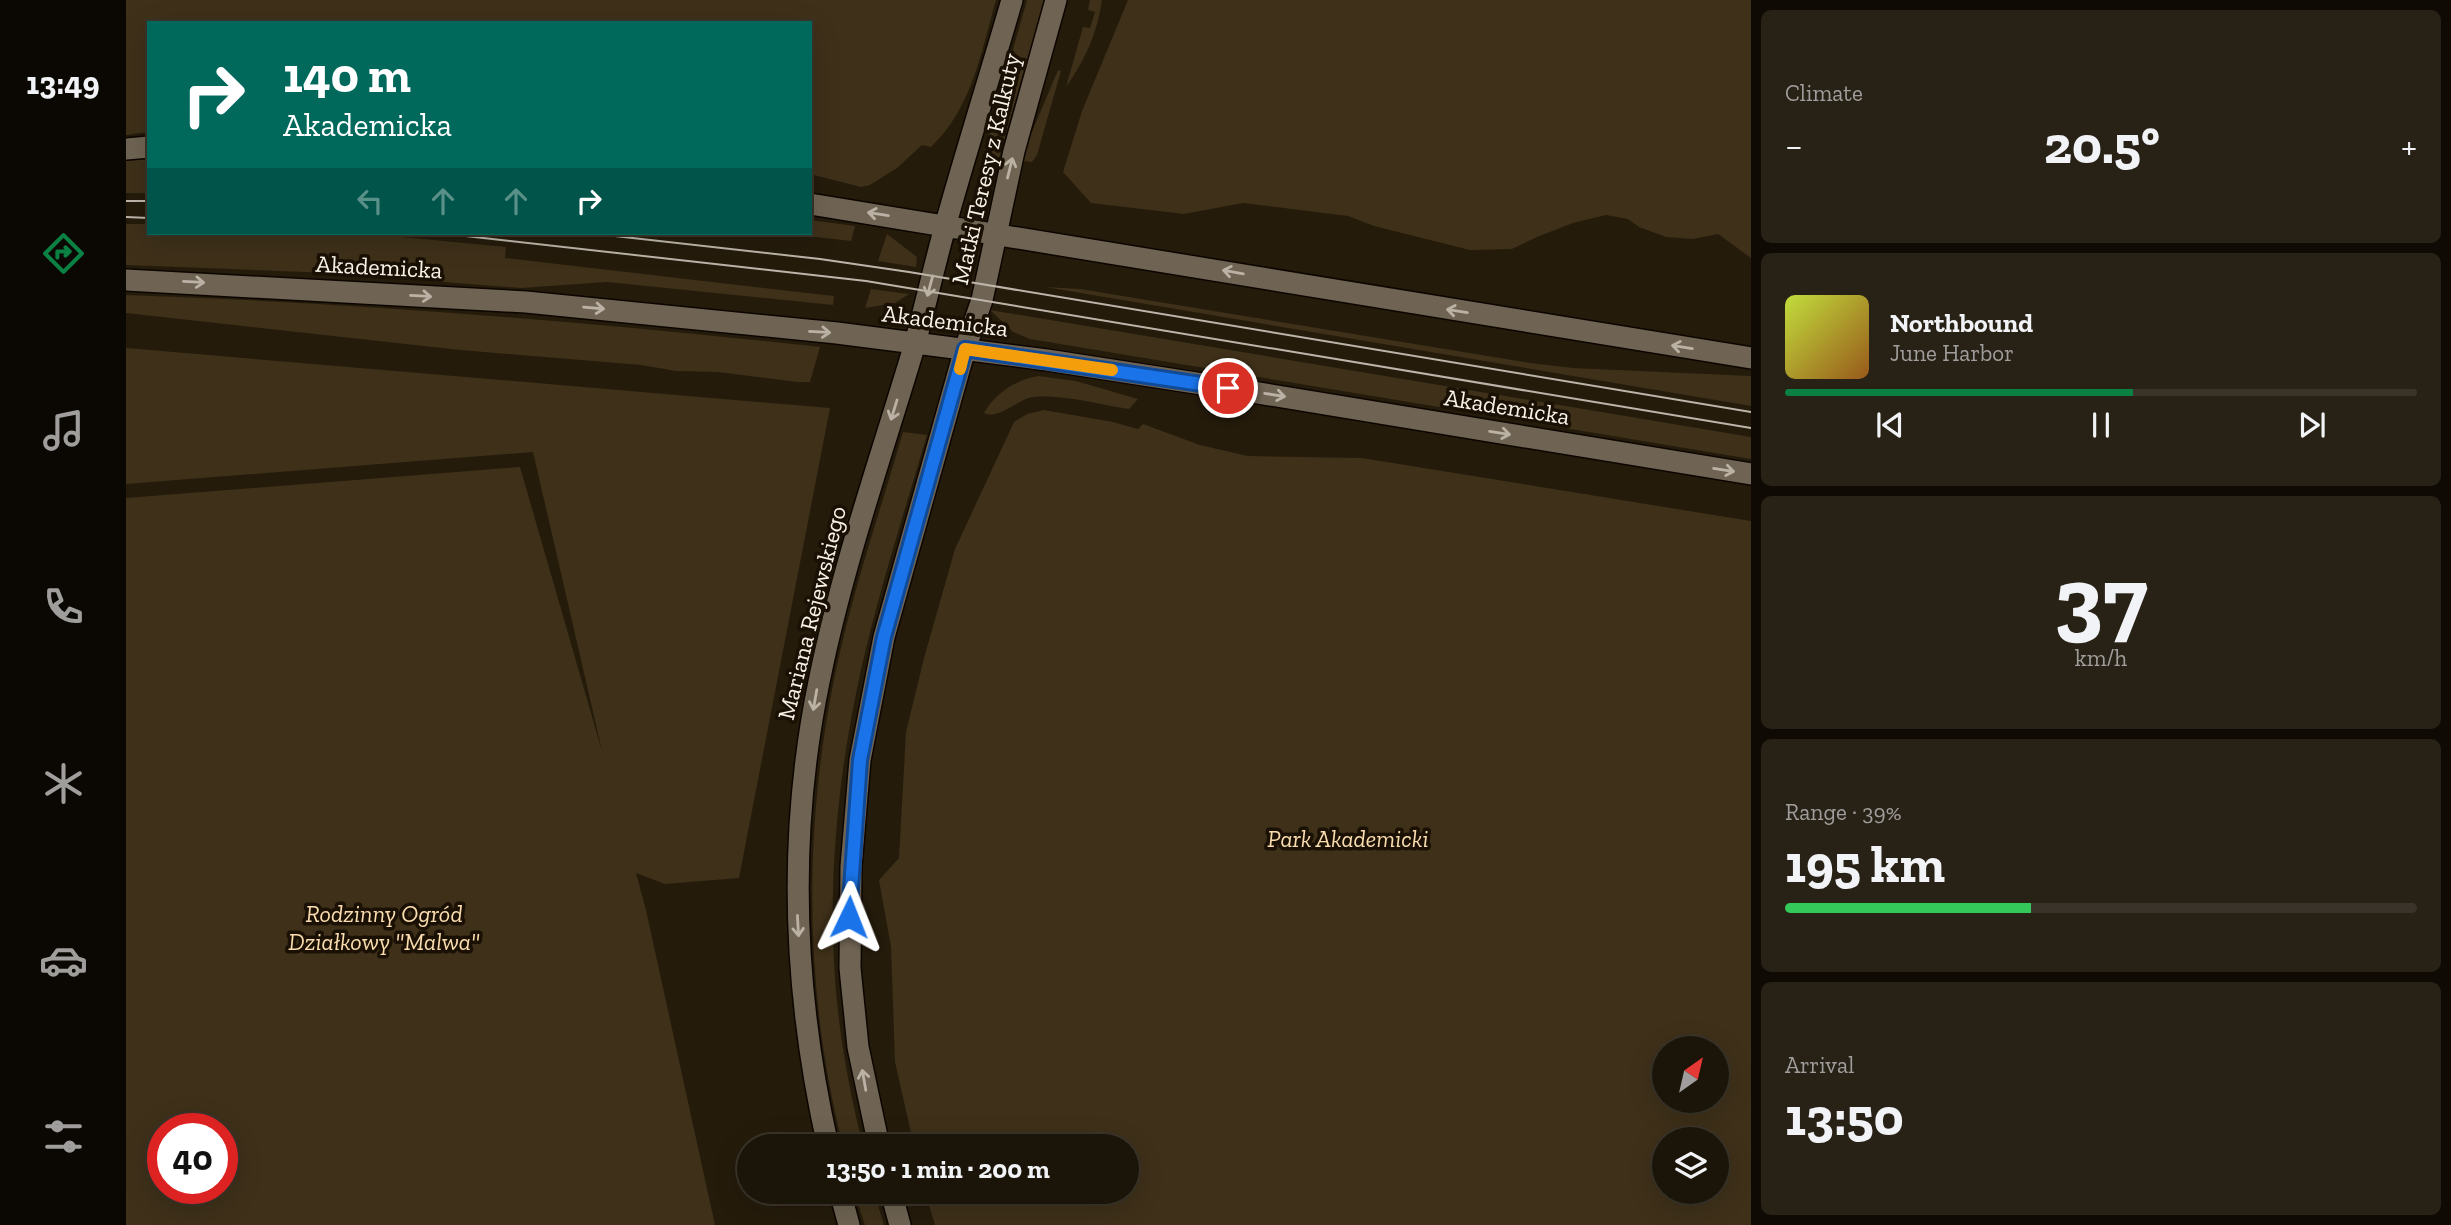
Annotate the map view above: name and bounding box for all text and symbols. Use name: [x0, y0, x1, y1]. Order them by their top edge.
text: 140 m: [283, 46, 411, 105]
icon: right: [168, 49, 259, 140]
street label: Matki Teresy z Kalkuty: [945, 50, 1026, 287]
text: 13:49: [26, 64, 100, 102]
text: Climate: [1785, 79, 1863, 107]
text: Akademicka: [283, 106, 452, 144]
text: 20.5°: [2044, 114, 2160, 176]
text: −: [1785, 123, 1803, 169]
text: +: [2401, 123, 2417, 169]
one-way arrow: [1004, 157, 1017, 180]
icon: left: [351, 182, 389, 220]
icon: ahead: [424, 182, 462, 220]
icon: ahead: [497, 182, 535, 220]
icon: right: [570, 182, 608, 220]
one-way arrow: [867, 207, 890, 220]
icon: directions: [39, 229, 88, 278]
street label: Akademicka: [315, 249, 443, 284]
one-way arrow: [1222, 265, 1245, 278]
one-way arrow: [923, 274, 936, 297]
one-way arrow: [182, 276, 205, 289]
one-way arrow: [410, 290, 432, 303]
street label: Akademicka: [880, 298, 1010, 343]
one-way arrow: [582, 302, 604, 315]
one-way arrow: [1446, 304, 1469, 317]
text: Northbound: [1890, 307, 2033, 339]
one-way arrow: [808, 326, 831, 339]
text: June Harbor: [1890, 339, 2014, 367]
one-way arrow: [1671, 340, 1693, 353]
pin: [1198, 358, 1258, 418]
icon: arrive: [1209, 369, 1247, 407]
street label: Akademicka: [1442, 382, 1572, 431]
one-way arrow: [1263, 389, 1286, 403]
one-way arrow: [887, 398, 900, 420]
icon: music: [39, 406, 88, 455]
icon: previous: [1871, 406, 1909, 444]
icon: pause: [2082, 406, 2120, 444]
icon: next: [2293, 406, 2331, 444]
one-way arrow: [1488, 427, 1511, 440]
one-way arrow: [1712, 464, 1735, 477]
street label: Mariana Rejewskiego: [771, 503, 852, 723]
text: 37: [2054, 544, 2148, 653]
icon: phone: [39, 582, 88, 631]
text: km/h: [2075, 644, 2127, 672]
one-way arrow: [808, 688, 822, 711]
icon: climate: [39, 759, 88, 808]
text: Range · 39%: [1785, 798, 1902, 826]
park label: Park Akademicki: [1267, 824, 1429, 853]
text: 195 km: [1785, 833, 1945, 895]
position arrow: [812, 880, 886, 954]
park label: Rodzinny Ogród Działkowy "Malwa": [288, 899, 480, 956]
one-way arrow: [792, 915, 805, 938]
icon: car: [39, 936, 88, 985]
north arrow: [1652, 1036, 1729, 1113]
map controls: [1652, 1036, 1729, 1204]
text: Arrival: [1785, 1051, 1854, 1079]
one-way arrow: [856, 1069, 870, 1092]
text: 13:50: [1785, 1086, 1904, 1148]
icon: filters: [39, 1112, 88, 1161]
speed limit sign: 40: [147, 1113, 238, 1204]
button: layers: [1652, 1127, 1729, 1204]
text: 13:50 · 1 min · 200 m: [826, 1153, 1050, 1185]

